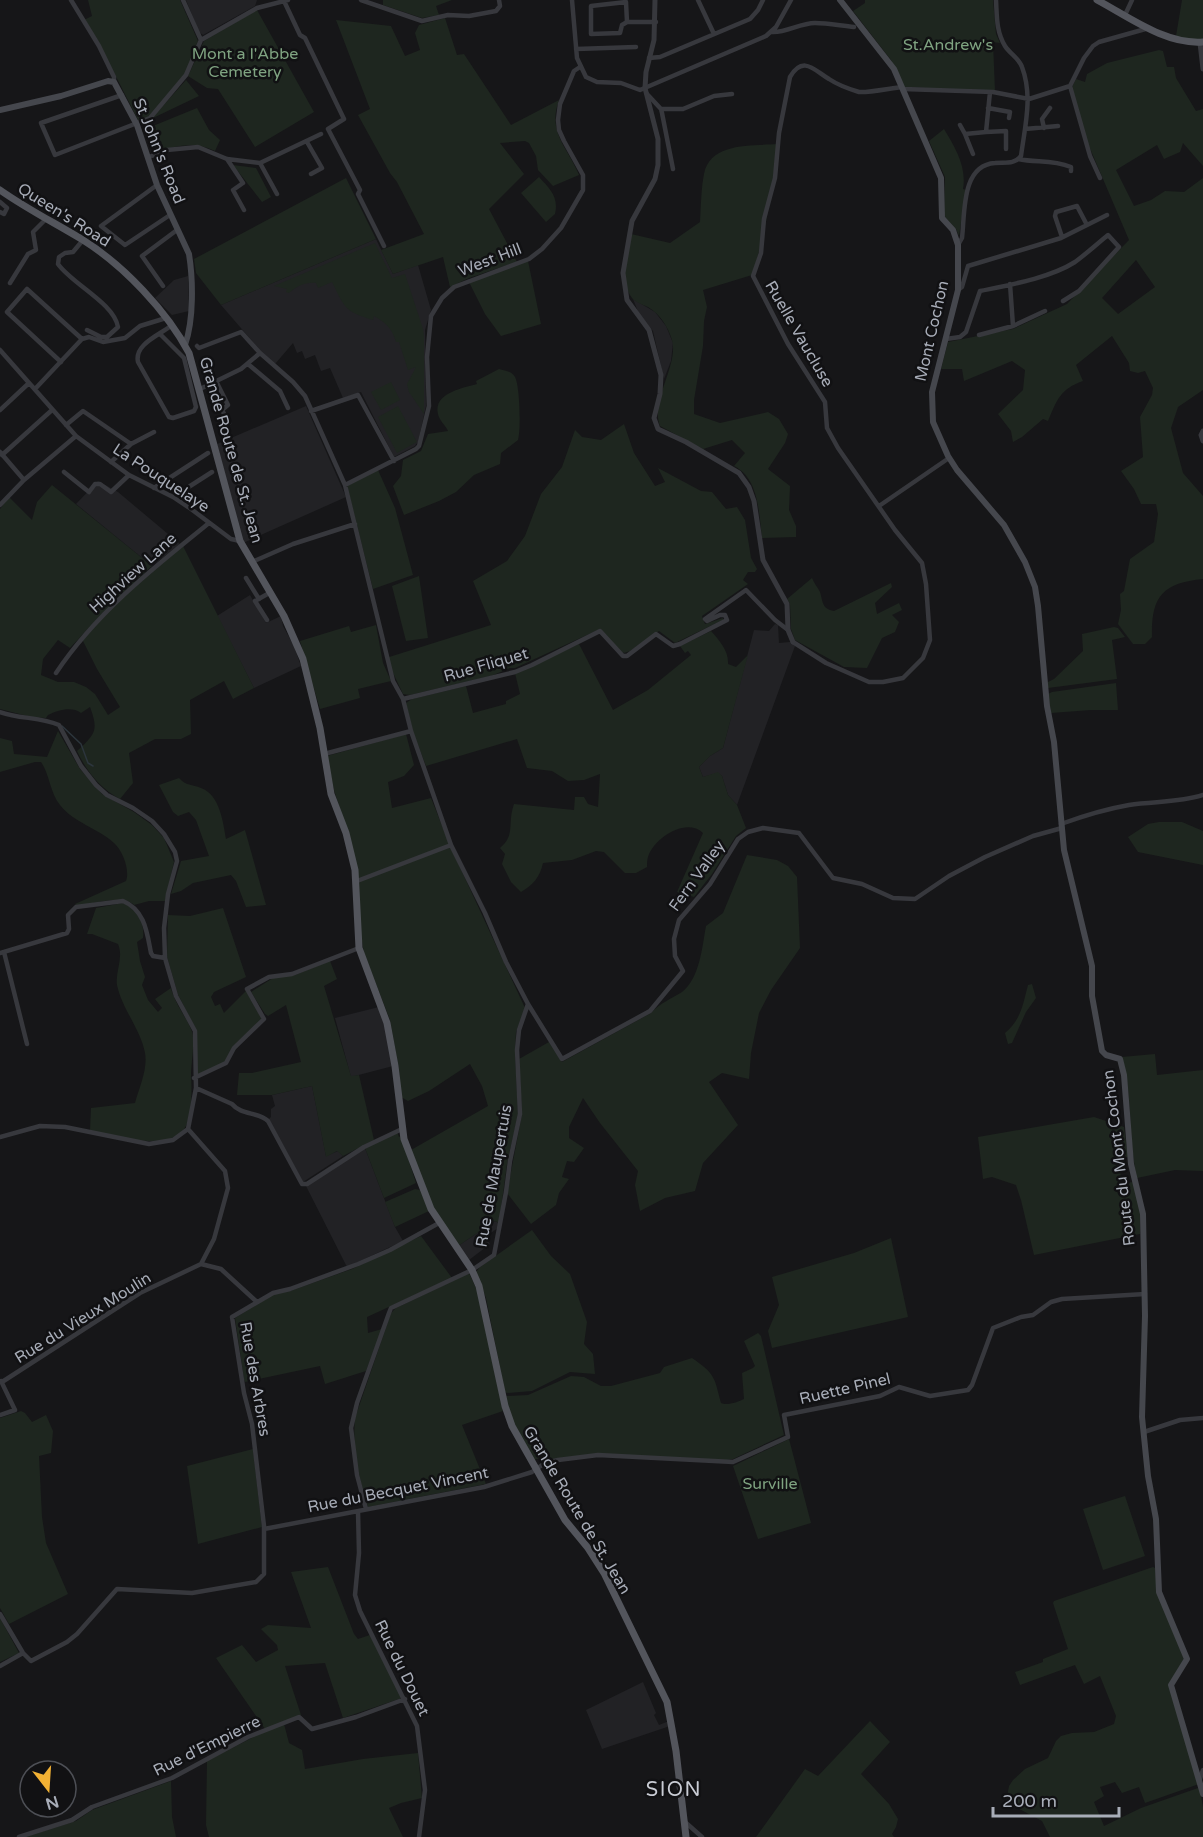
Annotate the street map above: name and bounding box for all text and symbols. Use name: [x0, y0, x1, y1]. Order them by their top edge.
park label: St.Andrew's: [903, 35, 993, 55]
park label: Mont a l'Abbe Cemetery: [192, 44, 298, 82]
street label: St John's Road: [129, 95, 189, 207]
street label: Queen's Road: [14, 178, 114, 252]
street label: West Hill: [455, 239, 525, 281]
street label: Ruelle Vaucluse: [761, 277, 837, 391]
street label: Mont Cochon: [911, 279, 953, 383]
street label: Grande Route de St. Jean: [195, 355, 267, 545]
street label: La Pouquelaye: [109, 439, 213, 517]
street label: Highview Lane: [85, 528, 181, 618]
street label: Rue Fliquet: [441, 643, 531, 687]
street label: Fern Valley: [665, 836, 730, 915]
street label: Route du Mont Cochon: [1098, 1069, 1140, 1247]
street label: Rue de Maupertuis: [472, 1103, 516, 1249]
street label: Rue du Vieux Moulin: [11, 1268, 155, 1368]
street label: Rue des Arbres: [235, 1320, 275, 1438]
street label: Ruette Pinel: [797, 1369, 893, 1409]
street label: Grande Route de St. Jean: [519, 1422, 635, 1598]
street label: Rue du Becquet Vincent: [306, 1463, 490, 1517]
park label: Surville: [742, 1474, 798, 1494]
street label: Rue du Douet: [370, 1617, 434, 1719]
street label: Rue d'Empierre: [150, 1711, 264, 1781]
north arrow: [18, 1759, 78, 1819]
district label: SION: [646, 1778, 702, 1802]
scale bar: [993, 1780, 1119, 1818]
text: 200 m: [1002, 1790, 1057, 1812]
text: N: [43, 1791, 61, 1814]

